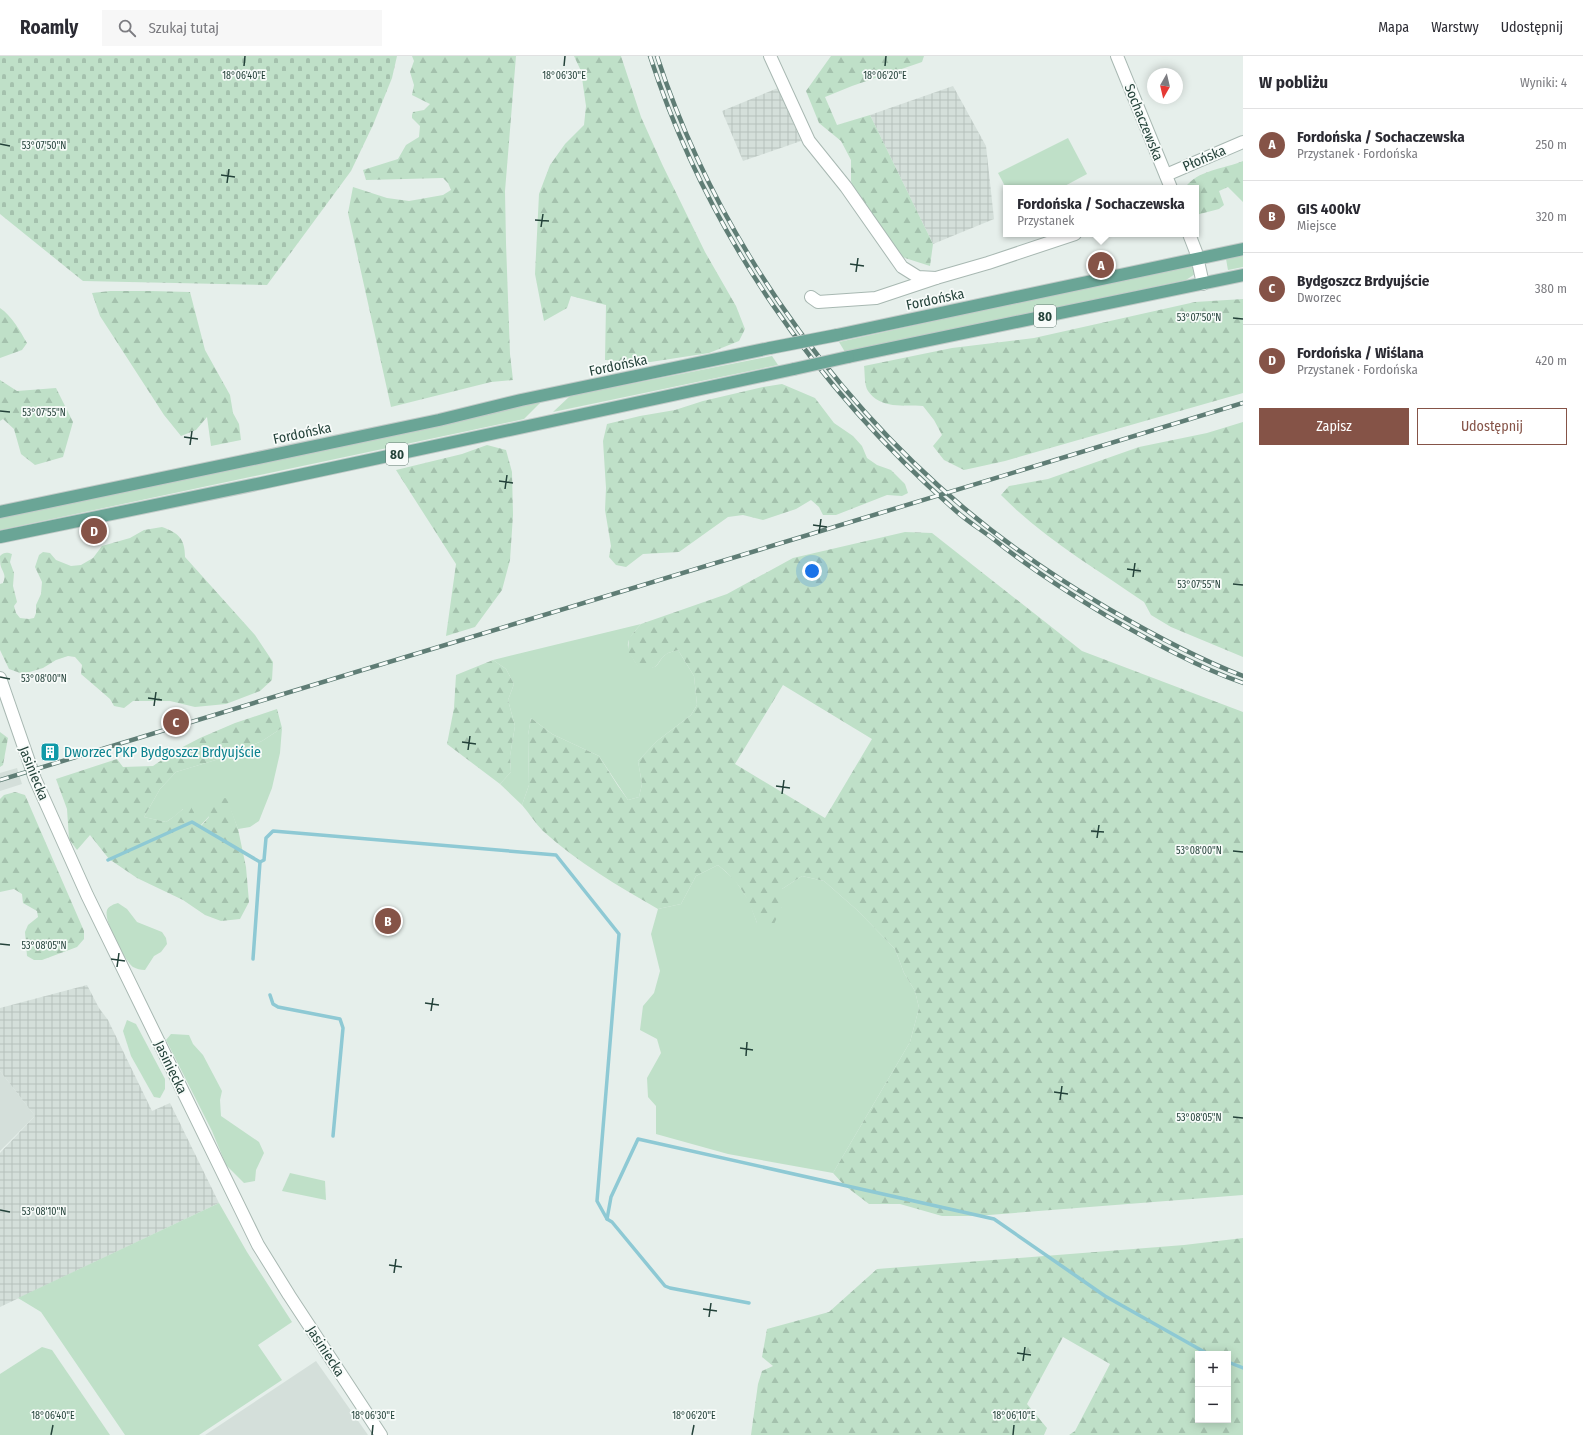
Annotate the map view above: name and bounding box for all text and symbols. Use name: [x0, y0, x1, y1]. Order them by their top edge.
search box: [102, 10, 382, 46]
text: Roamly: [20, 16, 78, 39]
icon: search: [116, 17, 138, 39]
text: Szukaj tutaj: [148, 19, 219, 37]
text: Mapa: [1378, 19, 1409, 36]
text: Warstwy: [1431, 19, 1479, 36]
text: Udostępnij: [1501, 19, 1563, 36]
north arrow: [1147, 68, 1183, 104]
text: 18°06'40"E: [222, 70, 266, 82]
text: 18°06'30"E: [542, 70, 586, 82]
text: 18°06'20"E: [863, 70, 907, 82]
text: W pobliżu: [1259, 72, 1328, 93]
text: Wyniki: 4: [1520, 75, 1567, 90]
street label: Sochaczewska: [1120, 81, 1167, 163]
text: Fordońska / Sochaczewska: [1297, 128, 1465, 146]
text: A: [1268, 137, 1276, 152]
text: 250 m: [1535, 137, 1567, 152]
text: 53°07'50"N: [22, 140, 66, 152]
street label: Płońska: [1180, 142, 1228, 175]
text: Przystanek · Fordońska: [1297, 146, 1418, 161]
popup: [1003, 185, 1199, 237]
text: Fordońska / Sochaczewska: [1017, 195, 1185, 213]
text: GIS 400kV: [1297, 200, 1360, 218]
text: B: [1268, 209, 1276, 224]
text: 320 m: [1536, 209, 1567, 224]
text: Przystanek: [1017, 213, 1074, 228]
text: Miejsce: [1297, 218, 1337, 233]
pin: A: [1088, 250, 1114, 280]
text: Bydgoszcz Brdyujście: [1297, 272, 1429, 290]
text: C: [1269, 281, 1275, 296]
text: 380 m: [1535, 281, 1567, 296]
street label: Fordońska: [905, 285, 966, 314]
text: Dworzec: [1297, 290, 1341, 305]
road number: 80: [1034, 305, 1056, 327]
text: 53°07'50"N: [1177, 312, 1221, 324]
text: Fordońska / Wiślana: [1297, 344, 1424, 362]
street label: Fordońska: [588, 351, 649, 380]
text: D: [1268, 353, 1276, 368]
text: 420 m: [1535, 353, 1567, 368]
text: Przystanek · Fordońska: [1297, 362, 1418, 377]
text: 53°07'55"N: [22, 407, 66, 419]
button: Zapisz: [1259, 408, 1409, 445]
button: Udostępnij: [1417, 408, 1567, 445]
street label: Fordońska: [272, 419, 333, 448]
road number: 80: [386, 443, 408, 465]
pin: D: [81, 516, 107, 546]
your location: [802, 561, 822, 581]
text: 53°07'55"N: [1177, 579, 1221, 591]
text: 53°08'00"N: [21, 673, 67, 685]
pin: C: [163, 707, 189, 737]
building icon: Dworzec PKP Bydgoszcz Brdyujście: [39, 741, 61, 763]
street label: Jasiniecka: [15, 744, 52, 803]
place label: Dworzec PKP Bydgoszcz Brdyujście: [64, 744, 261, 761]
text: 53°08'00"N: [1176, 845, 1222, 857]
pin: B: [375, 906, 401, 936]
text: 53°08'05"N: [21, 940, 67, 952]
street label: Jasiniecka: [150, 1038, 191, 1097]
text: 53°08'05"N: [1176, 1112, 1222, 1124]
text: 53°08'10"N: [22, 1206, 66, 1218]
street label: Jasiniecka: [303, 1323, 348, 1380]
map controls: [1195, 1351, 1231, 1423]
button: +: [1195, 1351, 1231, 1387]
button: −: [1195, 1387, 1231, 1423]
text: 18°06'40"E: [31, 1410, 75, 1422]
text: 18°06'30"E: [351, 1410, 395, 1422]
text: 18°06'20"E: [672, 1410, 716, 1422]
text: 18°06'10"E: [992, 1410, 1036, 1422]

